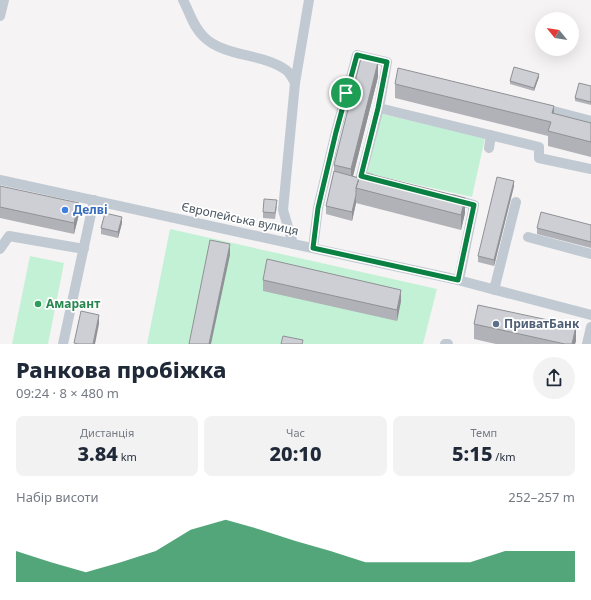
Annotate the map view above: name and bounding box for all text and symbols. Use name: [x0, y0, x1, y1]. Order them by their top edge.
north arrow: [535, 12, 579, 56]
map controls: [535, 12, 579, 56]
pin: [329, 76, 363, 110]
icon: arrive: [335, 82, 357, 104]
street label: Європейська вулиця: [180, 198, 300, 239]
place label: Делві: [73, 201, 108, 218]
marker: Делві: [60, 205, 70, 215]
place label: Амарант: [46, 295, 100, 312]
marker: Амарант: [33, 299, 43, 309]
place label: ПриватБанк: [504, 315, 580, 332]
marker: ПриватБанк: [491, 319, 501, 329]
text: Ранкова пробіжка: [16, 354, 226, 384]
button: share: [533, 357, 575, 399]
text: 09:24 · 8 × 480 m: [16, 384, 119, 402]
text: Дистанція: [80, 425, 134, 440]
text: Час: [286, 425, 305, 440]
text: Темп: [470, 425, 497, 440]
text: 3.84: [77, 440, 118, 467]
text: 20:10: [270, 440, 321, 467]
text: 5:15: [452, 440, 492, 467]
text: km: [118, 449, 137, 464]
text: /km: [492, 449, 516, 464]
text: Набір висоти: [16, 488, 99, 506]
text: 252–257 m: [508, 488, 575, 506]

